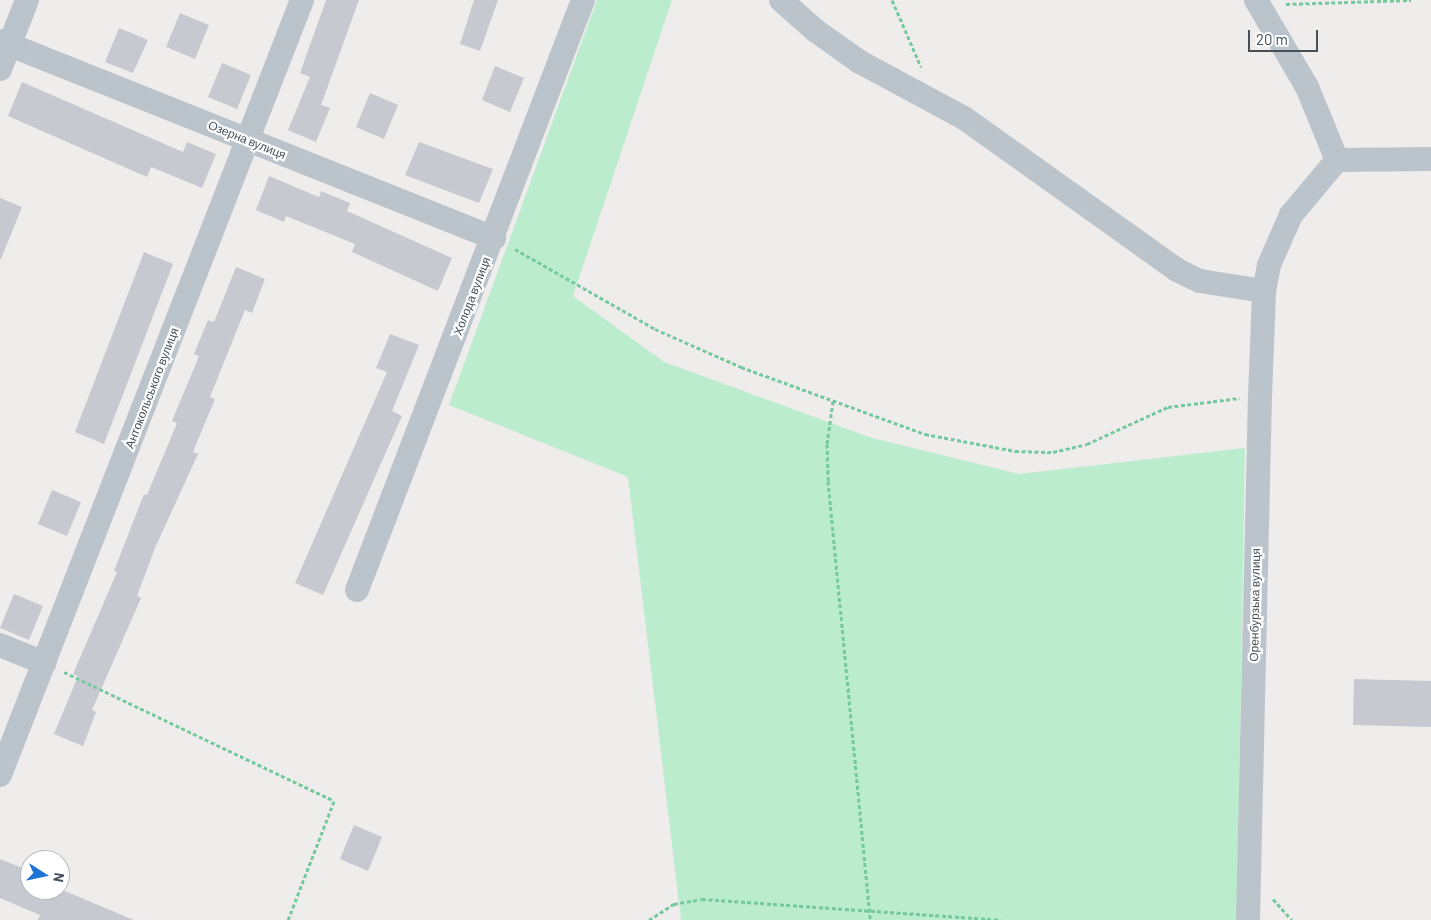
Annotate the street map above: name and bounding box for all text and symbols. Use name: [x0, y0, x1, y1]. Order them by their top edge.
scale bar: [1251, 20, 1321, 52]
text: 20 m: [1256, 30, 1288, 48]
street label: Озерна вулиця: [206, 118, 288, 162]
street label: Холода вулиця: [450, 255, 494, 337]
street label: Антокольського вулиця: [122, 326, 182, 450]
street label: Оренбурзька вулиця: [1247, 548, 1263, 662]
north arrow: [20, 850, 70, 900]
text: N: [50, 871, 68, 884]

